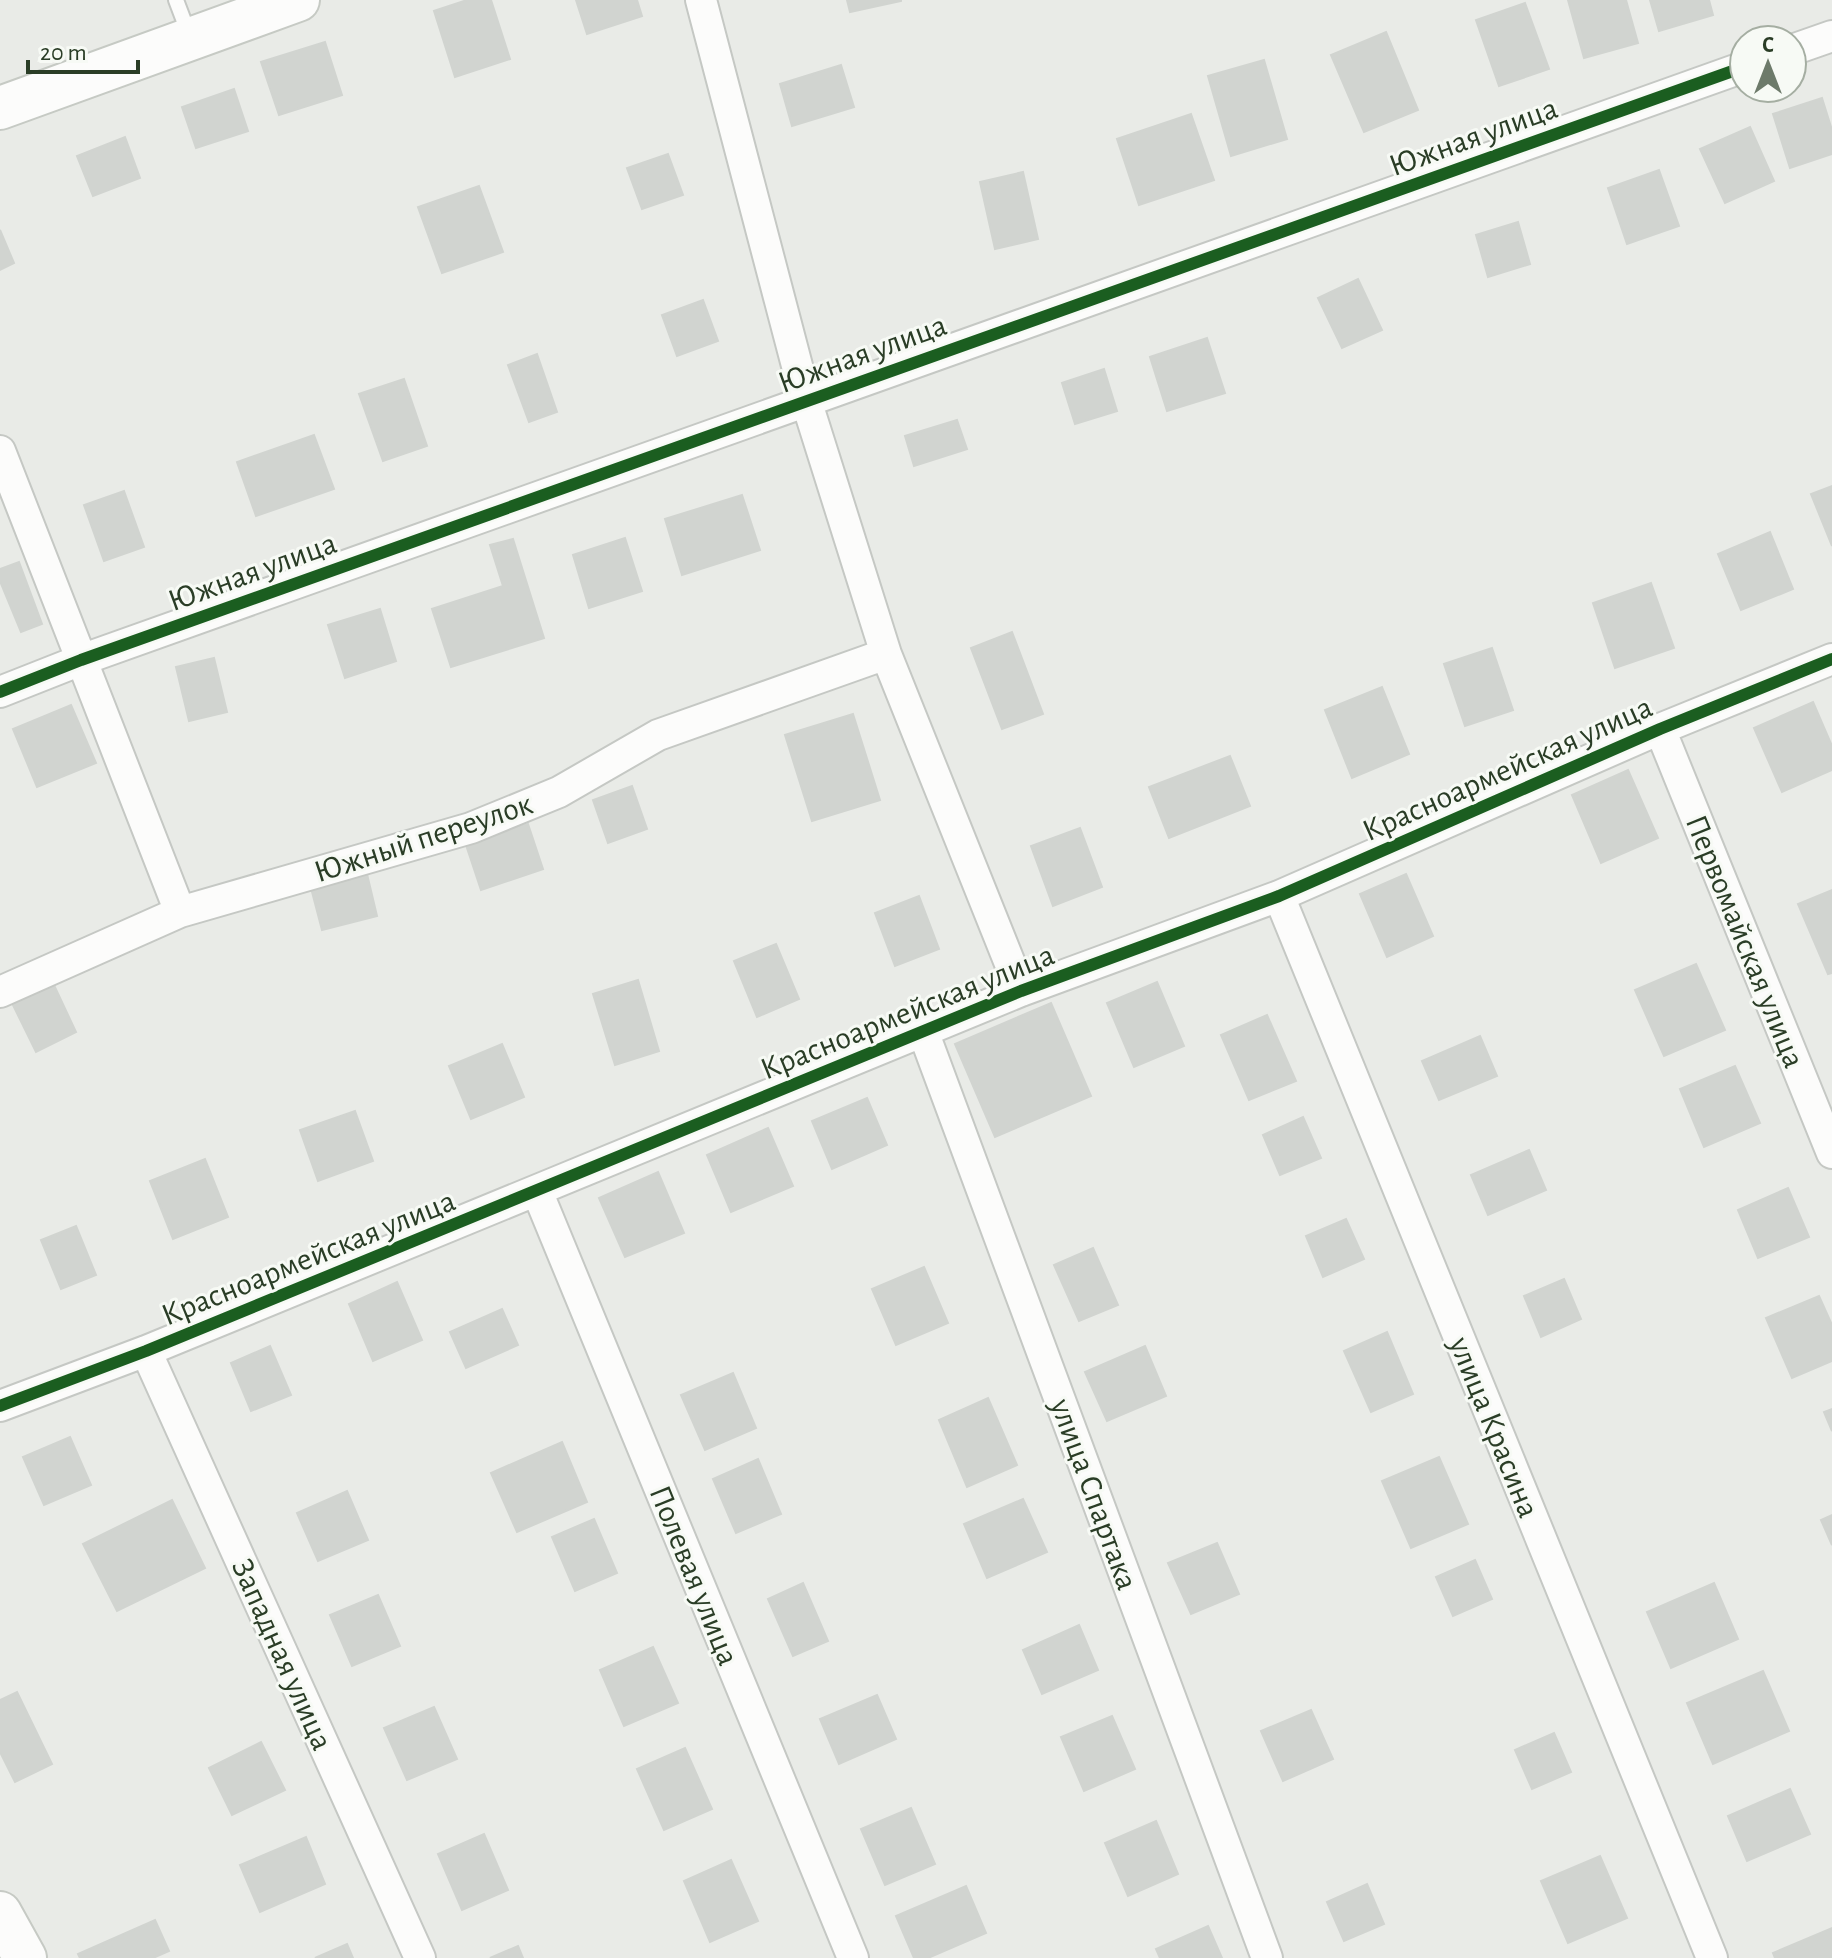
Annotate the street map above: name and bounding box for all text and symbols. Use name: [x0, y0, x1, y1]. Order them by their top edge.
scale bar: [28, 24, 138, 74]
north arrow: [1728, 24, 1808, 104]
text: С: [1762, 34, 1774, 56]
text: 20 m: [40, 41, 87, 65]
street label: Южная улица: [1385, 92, 1562, 182]
street label: Южная улица: [774, 309, 951, 399]
street label: Южная улица: [164, 527, 341, 617]
street label: Красноармейская улица: [1358, 691, 1657, 847]
street label: Южный переулок: [310, 788, 537, 888]
street label: Первомайская улица: [1680, 810, 1810, 1072]
street label: Красноармейская улица: [756, 938, 1059, 1085]
street label: Красноармейская улица: [157, 1184, 460, 1331]
street label: улица Красина: [1443, 1332, 1545, 1522]
street label: улица Спартака: [1044, 1394, 1143, 1594]
street label: Полевая улица: [643, 1481, 745, 1670]
street label: Западная улица: [226, 1554, 339, 1755]

